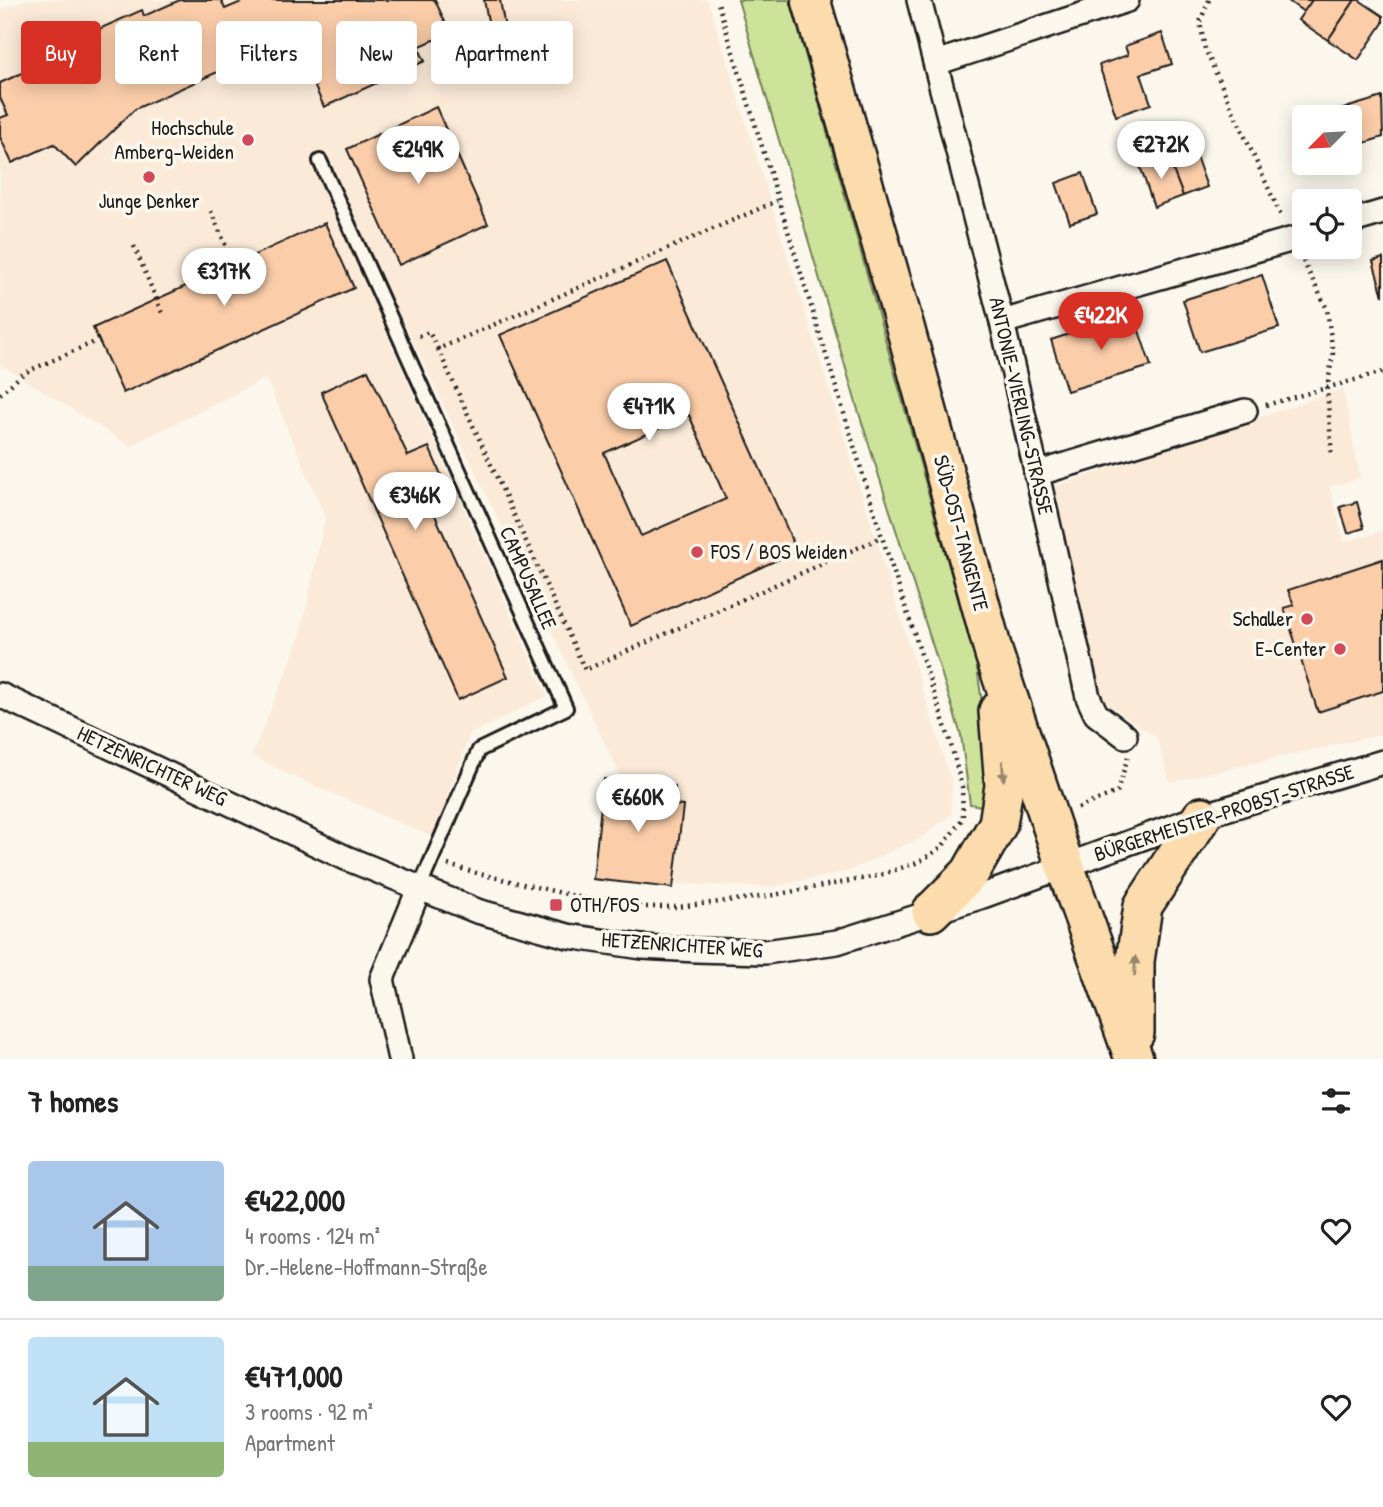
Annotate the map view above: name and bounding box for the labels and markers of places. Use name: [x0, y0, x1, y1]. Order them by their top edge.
place label: Hochschule Amberg-Weiden: [115, 113, 234, 166]
pin: €272K: [1112, 122, 1210, 181]
pin: €249K: [369, 127, 467, 186]
marker: Hochschule Amberg-Weiden: [240, 132, 256, 148]
marker: Junge Denker: [141, 169, 157, 185]
place label: Junge Denker: [98, 186, 200, 215]
pin: €317K: [175, 248, 273, 308]
pin: €422K: [1052, 292, 1150, 352]
pin: €471K: [600, 384, 698, 443]
pin: €346K: [366, 472, 464, 532]
place label: FOS / BOS Weiden: [710, 537, 848, 566]
marker: FOS / BOS Weiden: [689, 544, 705, 560]
place label: Schaller: [1233, 604, 1293, 633]
marker: Schaller: [1299, 611, 1315, 627]
place label: E-Center: [1255, 634, 1326, 663]
marker: E-Center: [1332, 641, 1348, 657]
pin: €660K: [589, 774, 687, 834]
place label: OTH/FOS: [570, 890, 640, 919]
marker: OTH/FOS: [548, 897, 564, 913]

